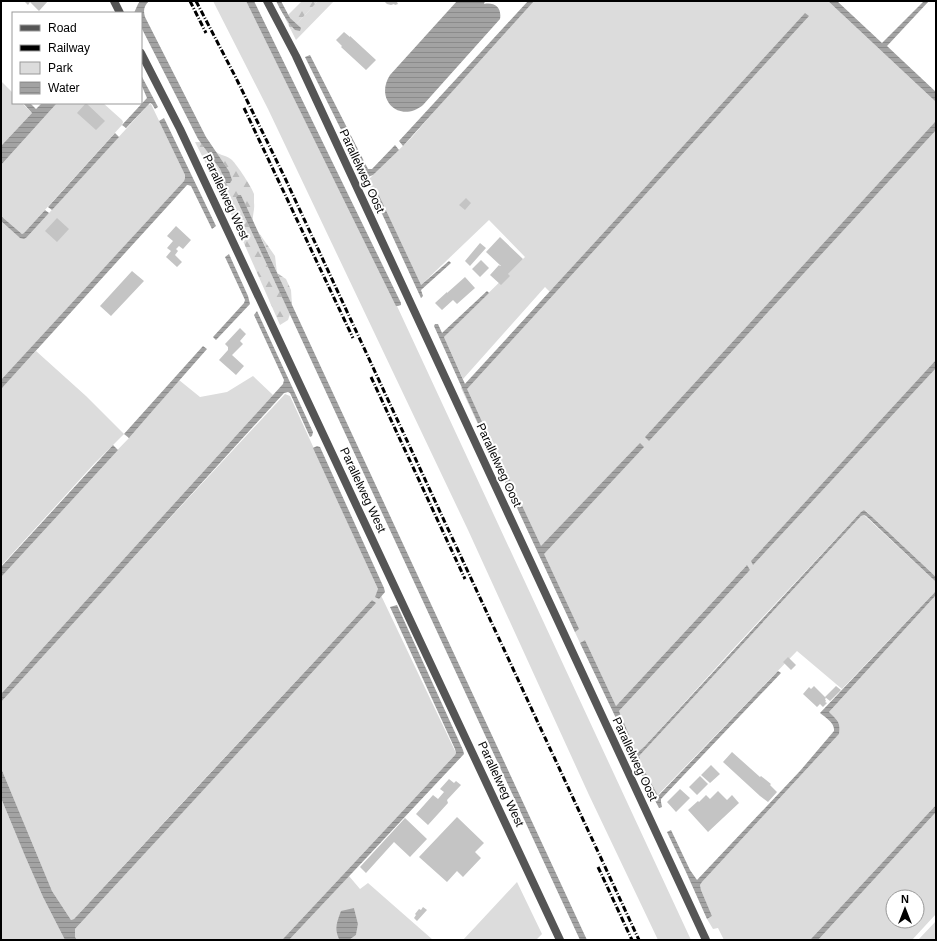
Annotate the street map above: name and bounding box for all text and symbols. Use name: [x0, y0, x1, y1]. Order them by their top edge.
legend: [12, 12, 142, 104]
text: Road: [48, 21, 77, 35]
text: Railway: [48, 41, 90, 55]
text: Park: [48, 61, 74, 75]
text: Water: [48, 81, 80, 95]
street label: Parallelweg Oost: [336, 127, 388, 216]
street label: Parallelweg West: [200, 152, 252, 242]
street label: Parallelweg Oost: [473, 421, 525, 510]
street label: Parallelweg West: [337, 445, 389, 535]
street label: Parallelweg Oost: [609, 715, 661, 804]
street label: Parallelweg West: [475, 739, 527, 829]
north arrow: [885, 889, 925, 929]
text: N: [901, 893, 909, 905]

